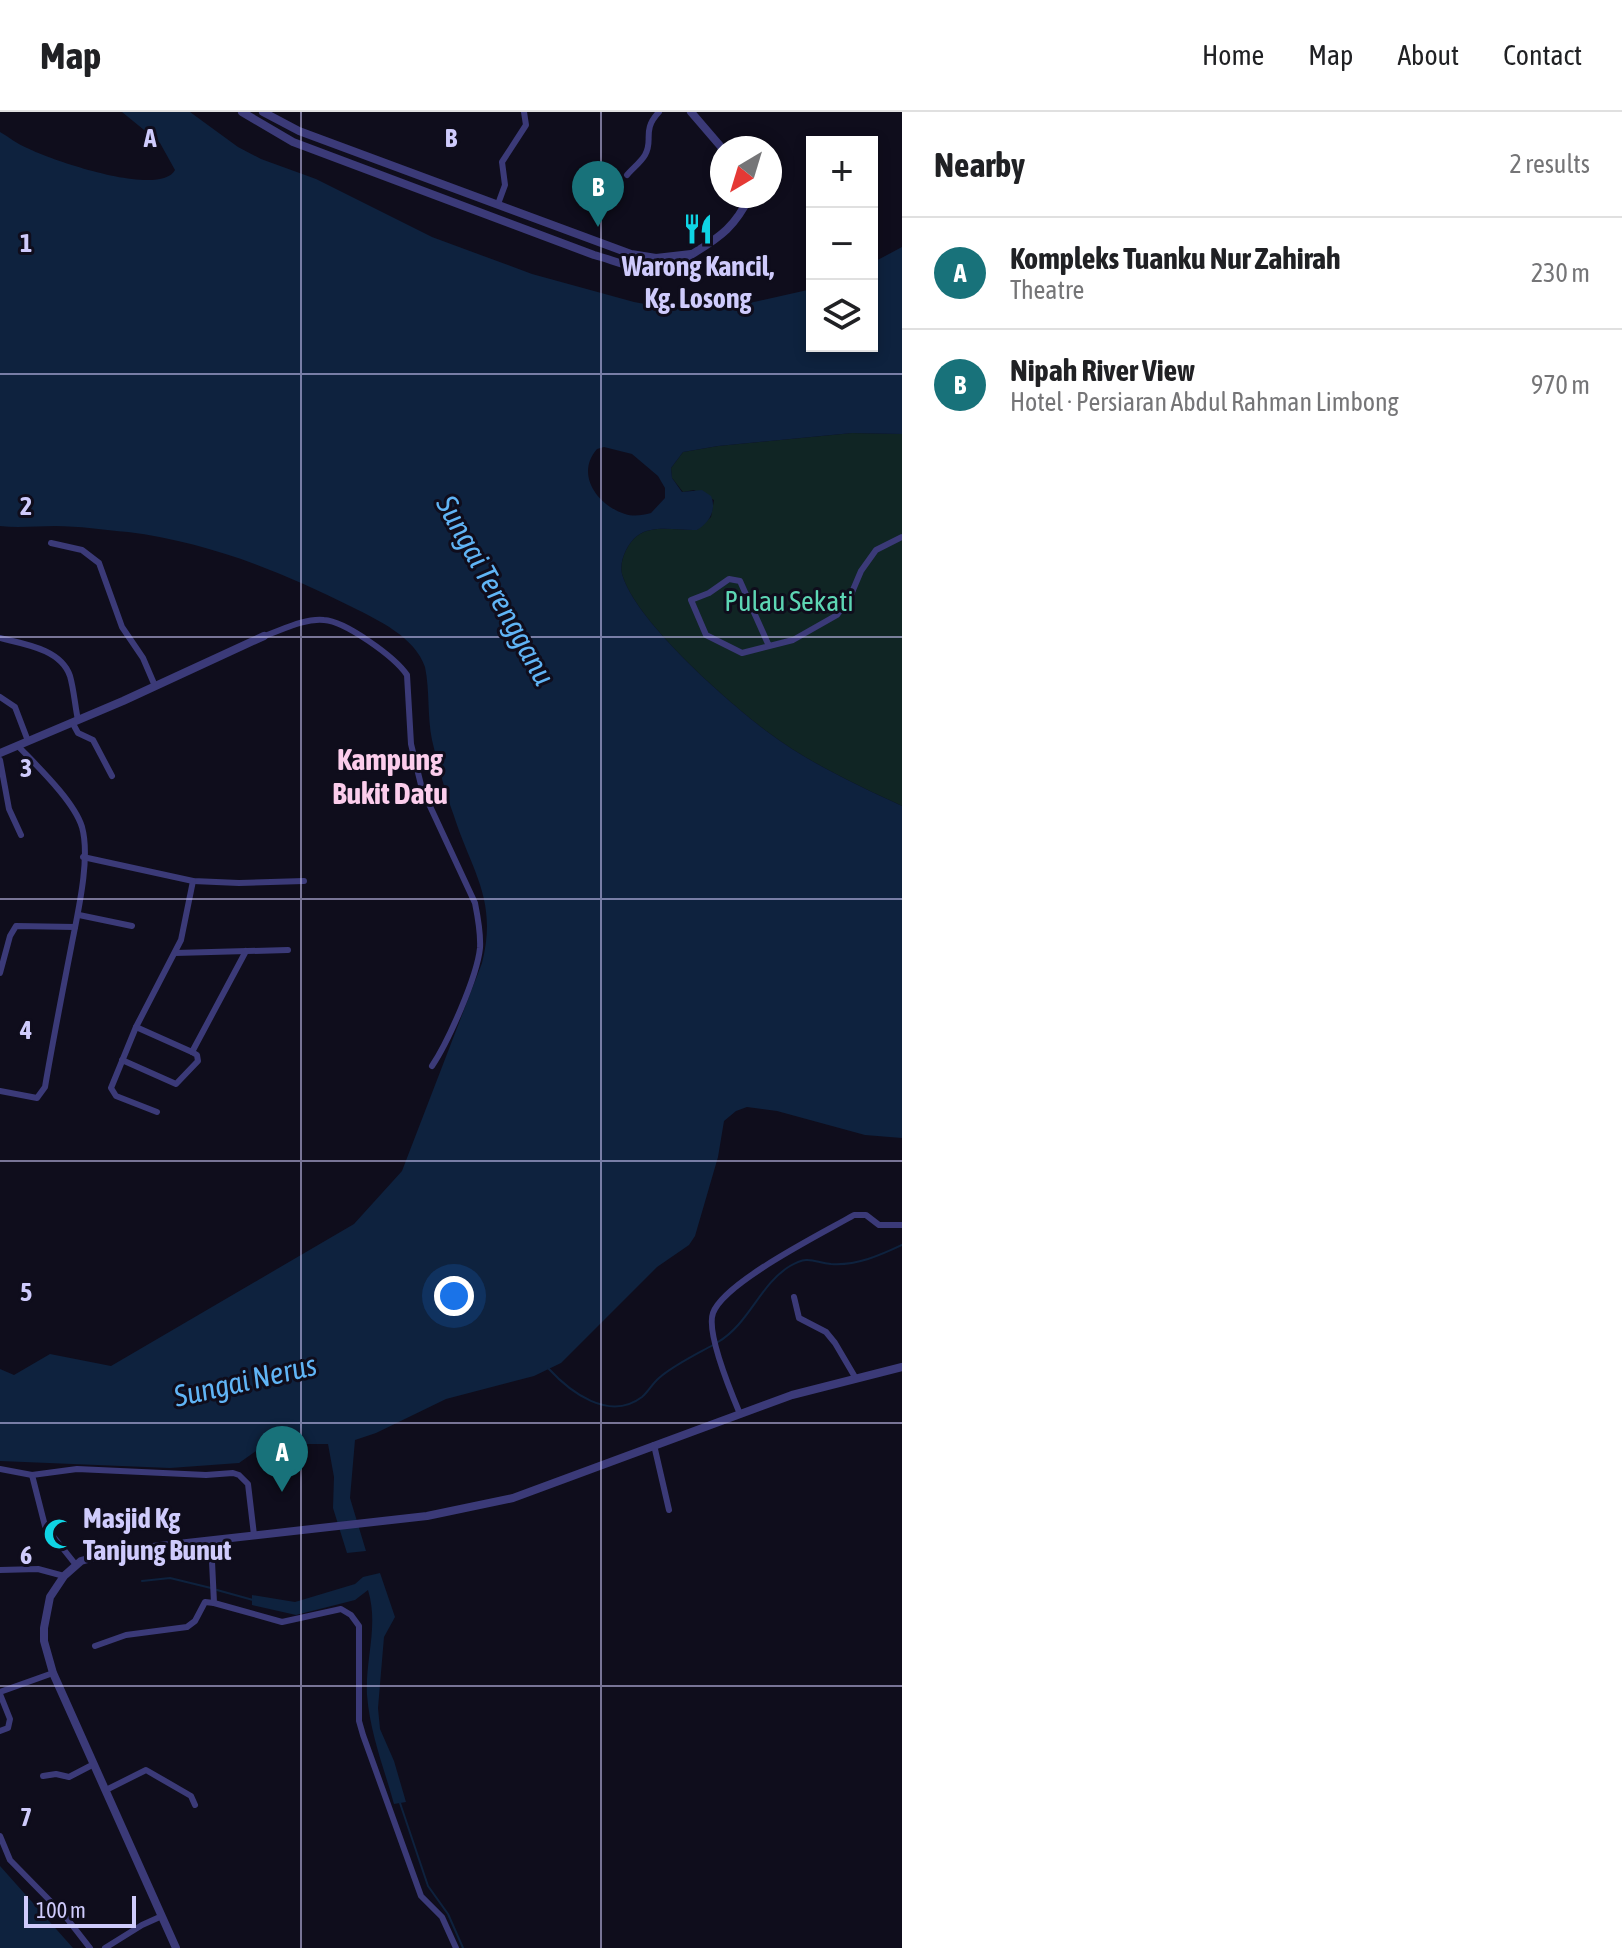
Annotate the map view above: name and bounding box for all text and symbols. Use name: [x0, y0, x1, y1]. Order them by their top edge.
text: Map: [40, 34, 101, 77]
text: Home: [1202, 39, 1264, 71]
text: Map: [1308, 39, 1353, 71]
text: About: [1397, 39, 1459, 71]
text: Contact: [1503, 39, 1582, 71]
text: A: [143, 123, 157, 153]
text: B: [445, 123, 458, 153]
north arrow: [710, 136, 782, 208]
map controls: [806, 136, 878, 352]
button: +: [806, 136, 878, 208]
text: Nearby: [934, 145, 1025, 184]
text: 2 results: [1509, 149, 1590, 179]
pin: B: [572, 161, 624, 227]
button: −: [806, 208, 878, 280]
restaurant icon: Warong Kancil, Kg. Losong: [681, 212, 715, 246]
text: 1: [20, 228, 32, 258]
text: Kompleks Tuanku Nur Zahirah: [1010, 241, 1340, 275]
place label: Warong Kancil, Kg. Losong: [621, 250, 774, 314]
text: A: [954, 258, 966, 288]
text: 230 m: [1531, 258, 1590, 288]
text: Theatre: [1010, 275, 1084, 305]
button: layers: [806, 280, 878, 352]
text: Nipah River View: [1010, 353, 1195, 387]
text: B: [954, 370, 966, 400]
text: 970 m: [1531, 370, 1590, 400]
text: Hotel · Persiaran Abdul Rahman Limbong: [1010, 387, 1399, 417]
water label: Sungai Terengganu: [429, 488, 562, 691]
text: 2: [20, 491, 32, 521]
park label: Pulau Sekati: [724, 585, 854, 617]
district label: Kampung Bukit Datu: [332, 742, 448, 810]
text: 3: [20, 753, 32, 783]
text: 4: [19, 1015, 32, 1045]
your location: [434, 1276, 474, 1316]
text: 5: [20, 1277, 32, 1307]
water label: Sungai Nerus: [169, 1347, 320, 1413]
pin: A: [256, 1426, 308, 1492]
place label: Masjid Kg Tanjung Bunut: [83, 1502, 231, 1566]
mosque icon: Masjid Kg Tanjung Bunut: [42, 1517, 76, 1551]
text: 6: [20, 1540, 32, 1570]
text: 7: [20, 1802, 32, 1832]
scale bar: [24, 1892, 136, 1928]
text: 100 m: [36, 1897, 86, 1923]

